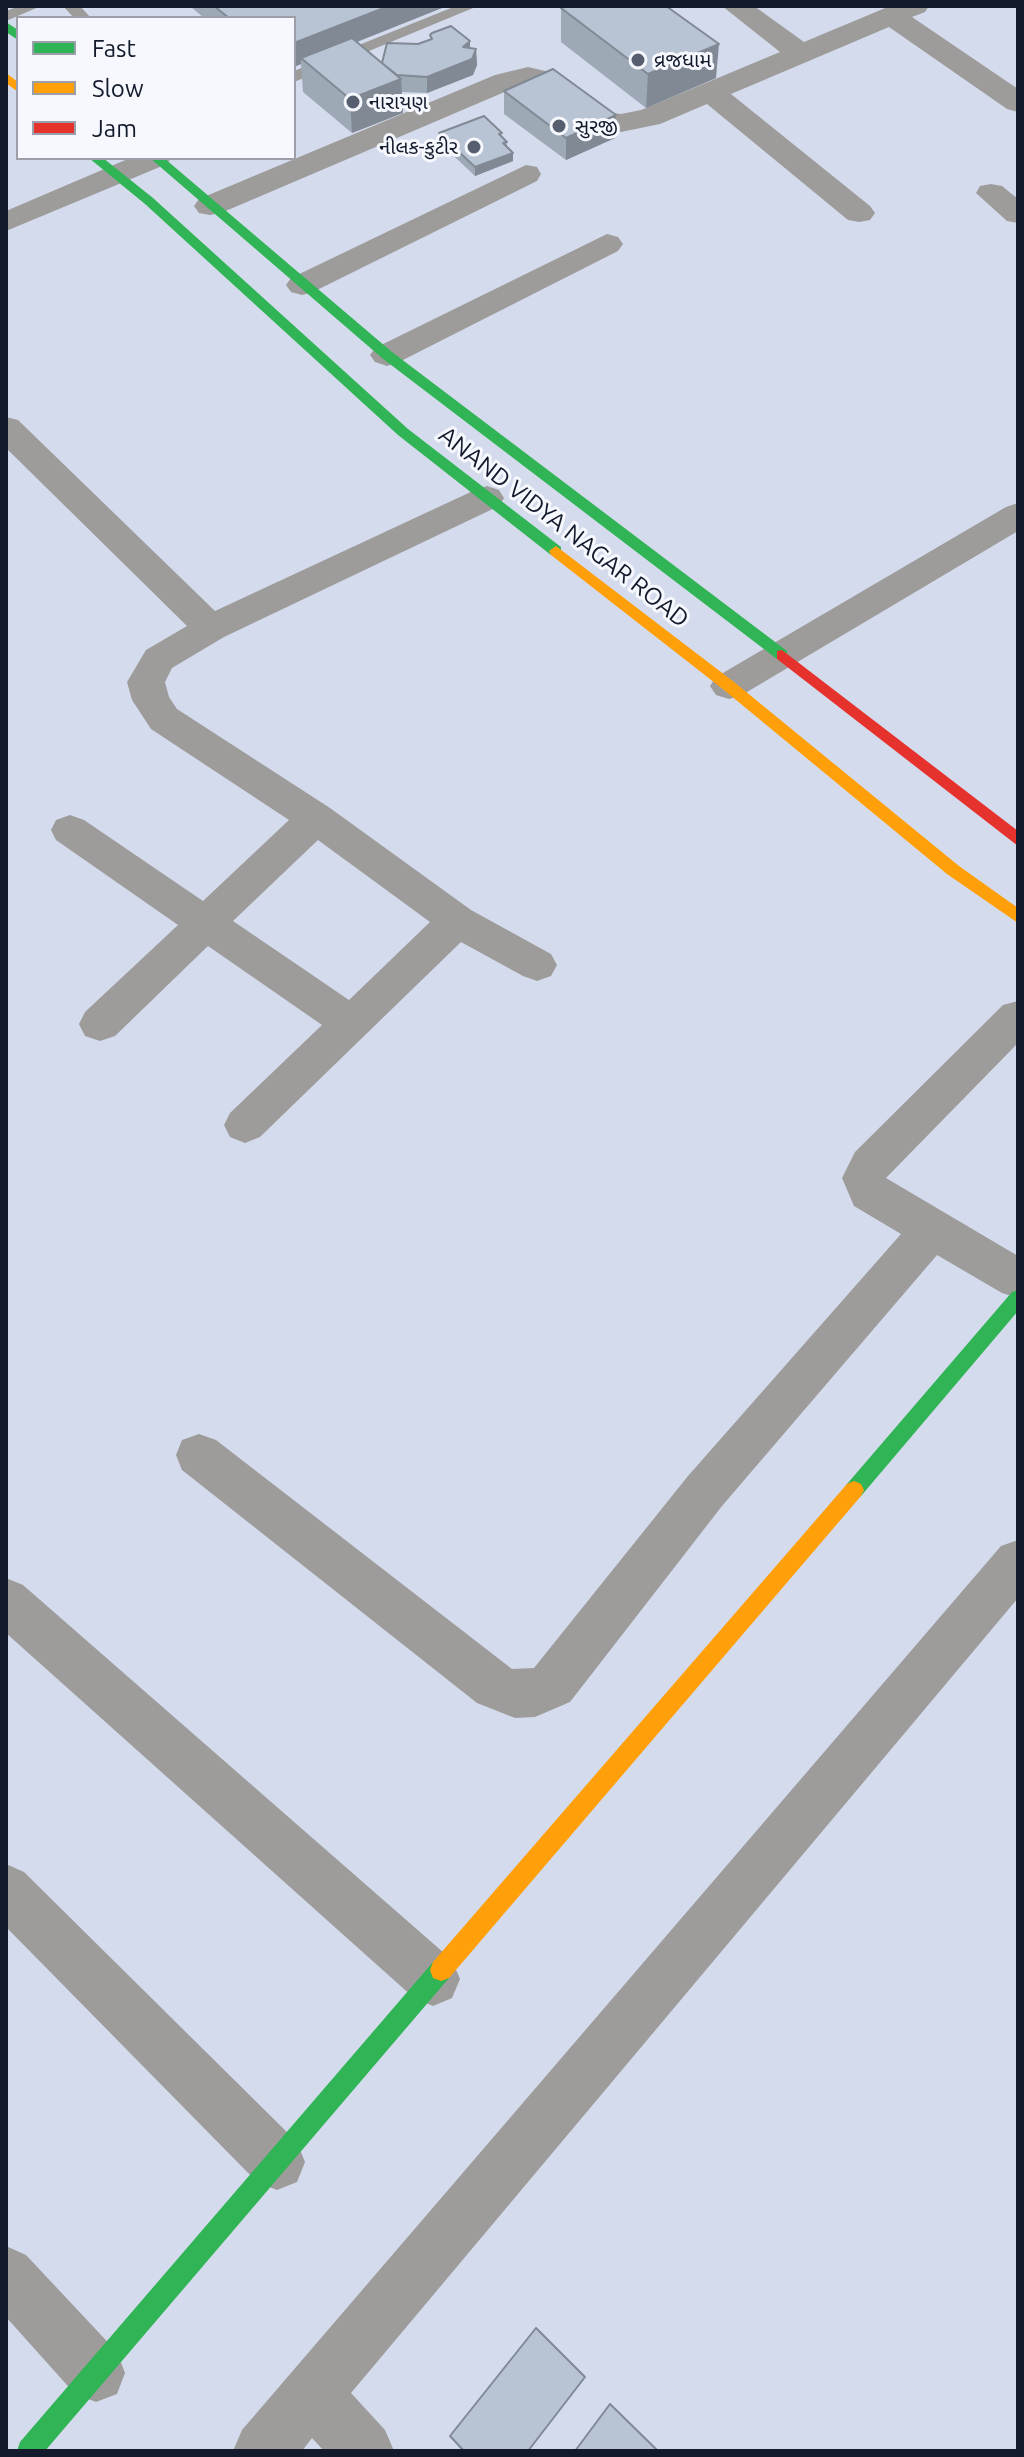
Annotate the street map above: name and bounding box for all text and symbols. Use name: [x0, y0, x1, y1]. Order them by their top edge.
legend: [16, 16, 296, 160]
text: Fast: [92, 35, 136, 62]
place label: વ્રજધામ: [654, 48, 711, 72]
marker: વ્રજધામ: [629, 51, 647, 69]
text: Slow: [92, 75, 144, 102]
place label: નારાયણ: [369, 90, 428, 114]
marker: નારાયણ: [344, 93, 362, 111]
place label: સુરજી: [575, 114, 618, 138]
text: Jam: [92, 115, 137, 142]
marker: સુરજી: [550, 117, 568, 135]
place label: નીલક-કુટીર: [379, 135, 458, 159]
marker: નીલક-કુટીર: [465, 138, 483, 156]
street label: ANAND VIDYA NAGAR ROAD: [433, 421, 695, 633]

